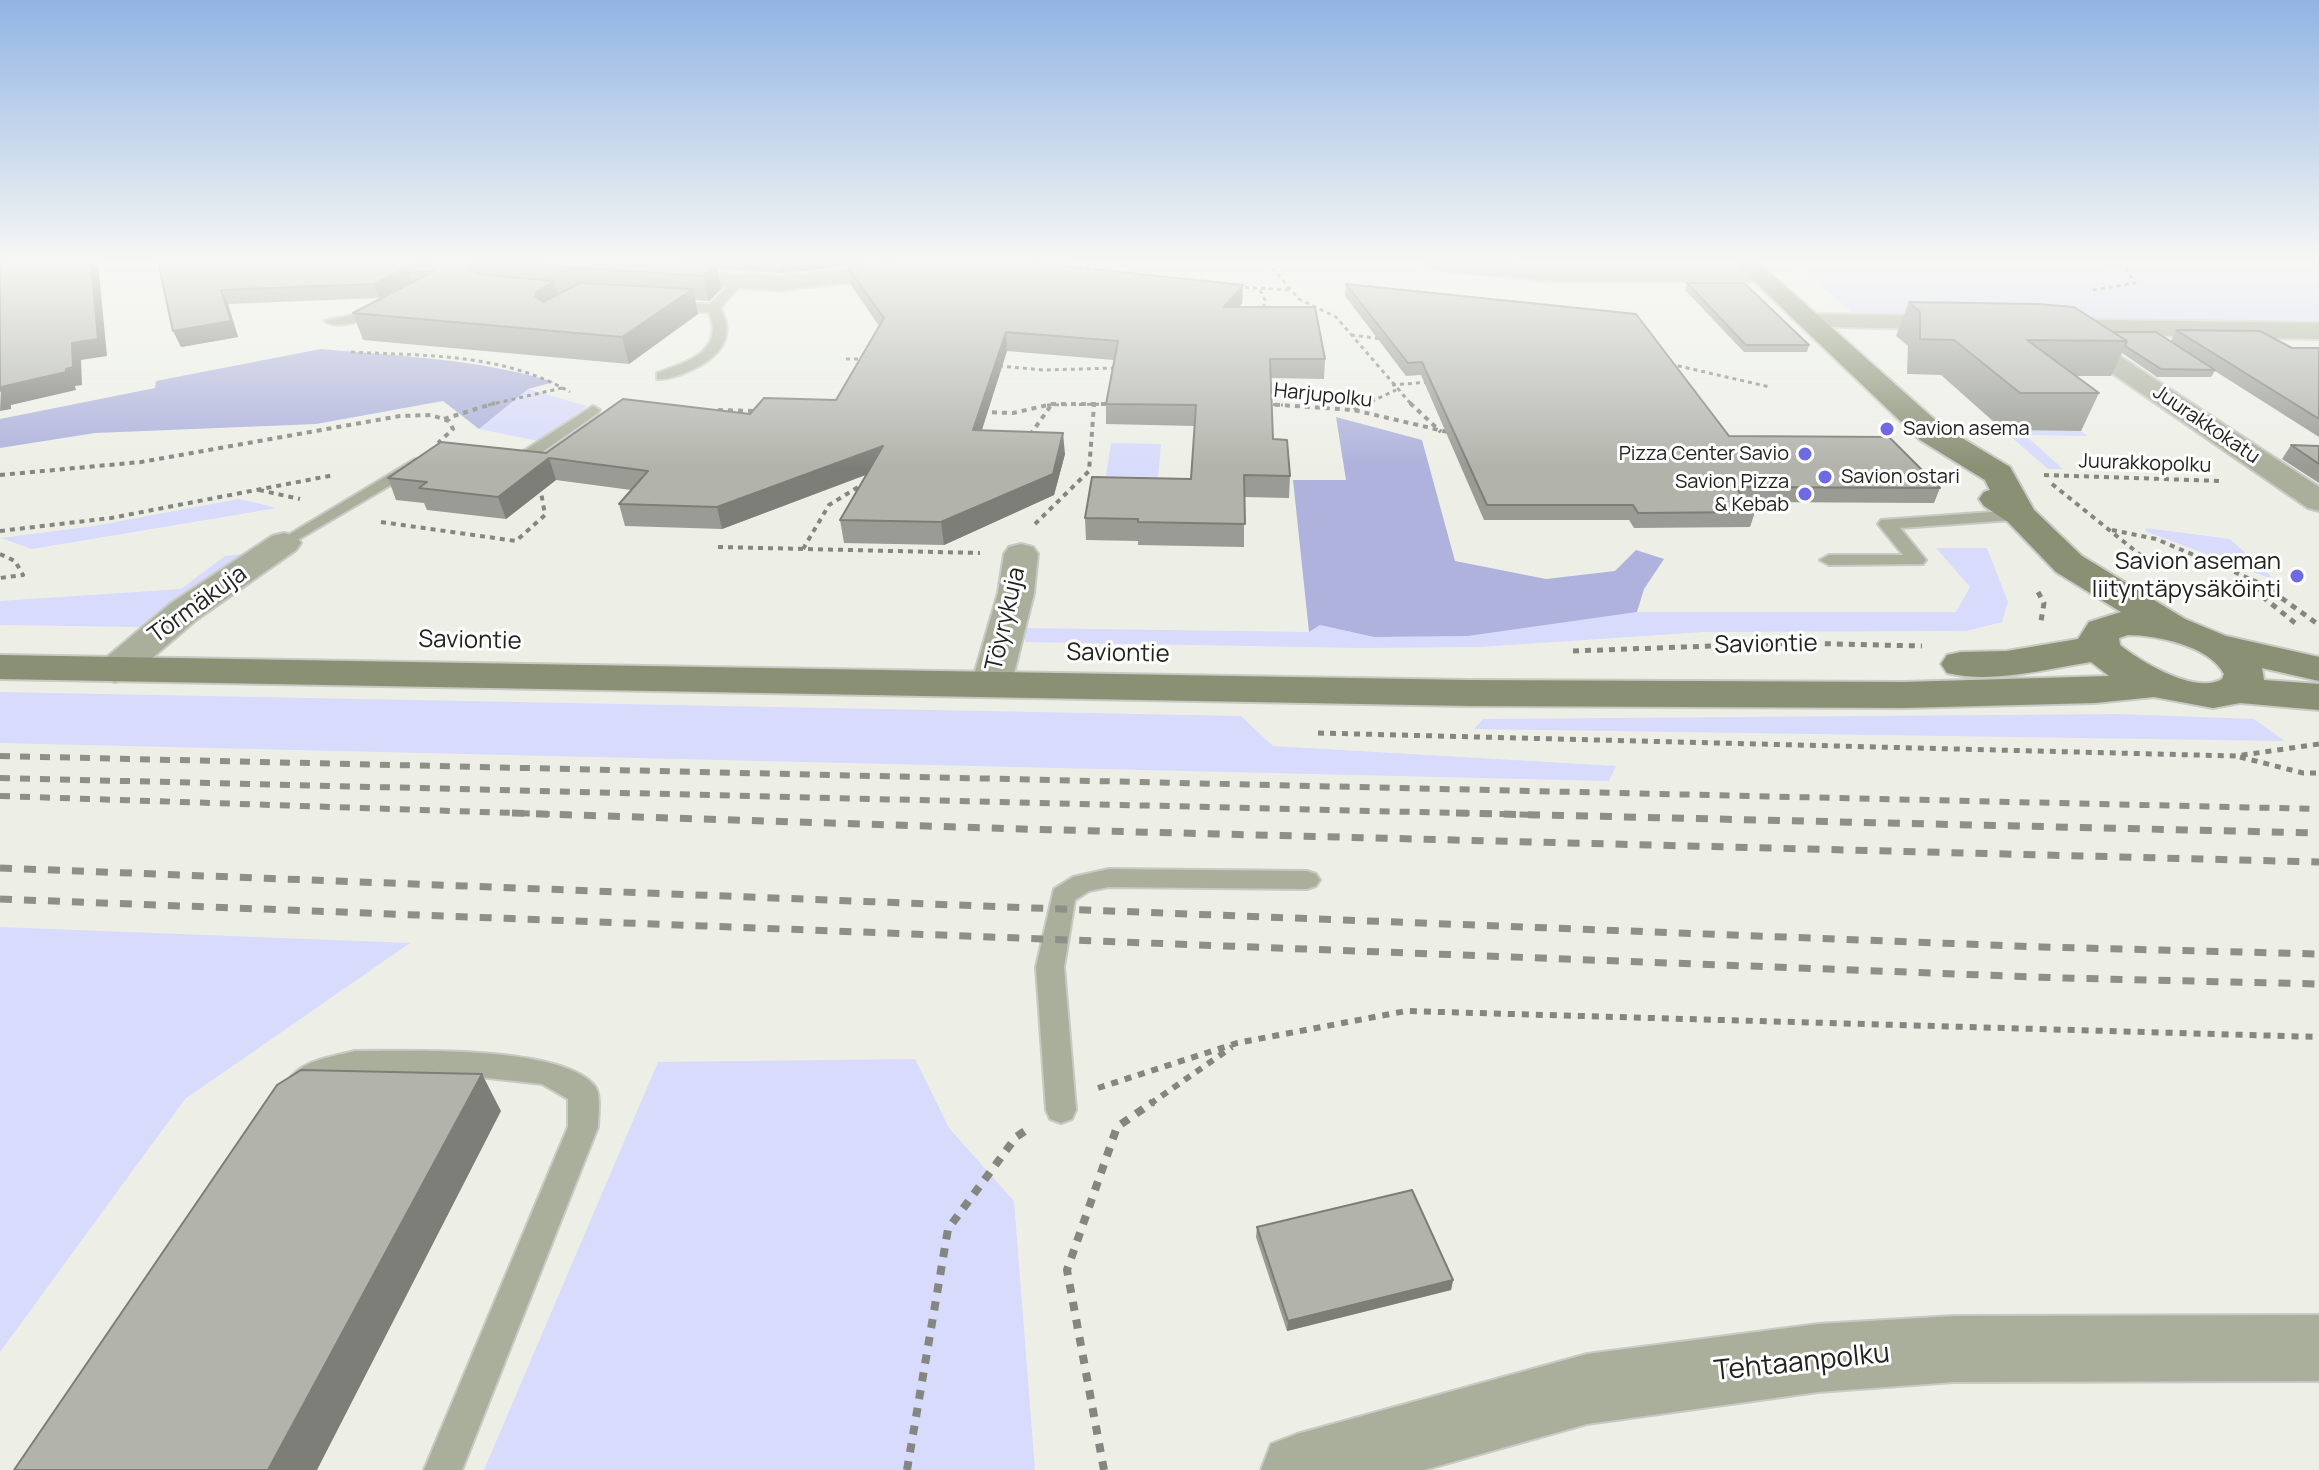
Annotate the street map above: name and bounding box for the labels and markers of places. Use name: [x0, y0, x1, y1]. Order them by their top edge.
place label: Savion asema: [1903, 417, 2030, 441]
marker: Savion asema: [1878, 420, 1896, 438]
place label: Pizza Center Savio: [1619, 442, 1789, 466]
marker: Pizza Center Savio: [1796, 445, 1814, 463]
place label: Savion ostari: [1841, 465, 1960, 489]
marker: Savion ostari: [1816, 468, 1834, 486]
place label: Savion Pizza & Kebab: [1675, 470, 1789, 517]
marker: Savion Pizza & Kebab: [1796, 485, 1814, 503]
place label: Savion aseman liityntäpysäköinti: [2092, 548, 2281, 604]
marker: Savion aseman liityntäpysäköinti: [2288, 567, 2306, 585]

